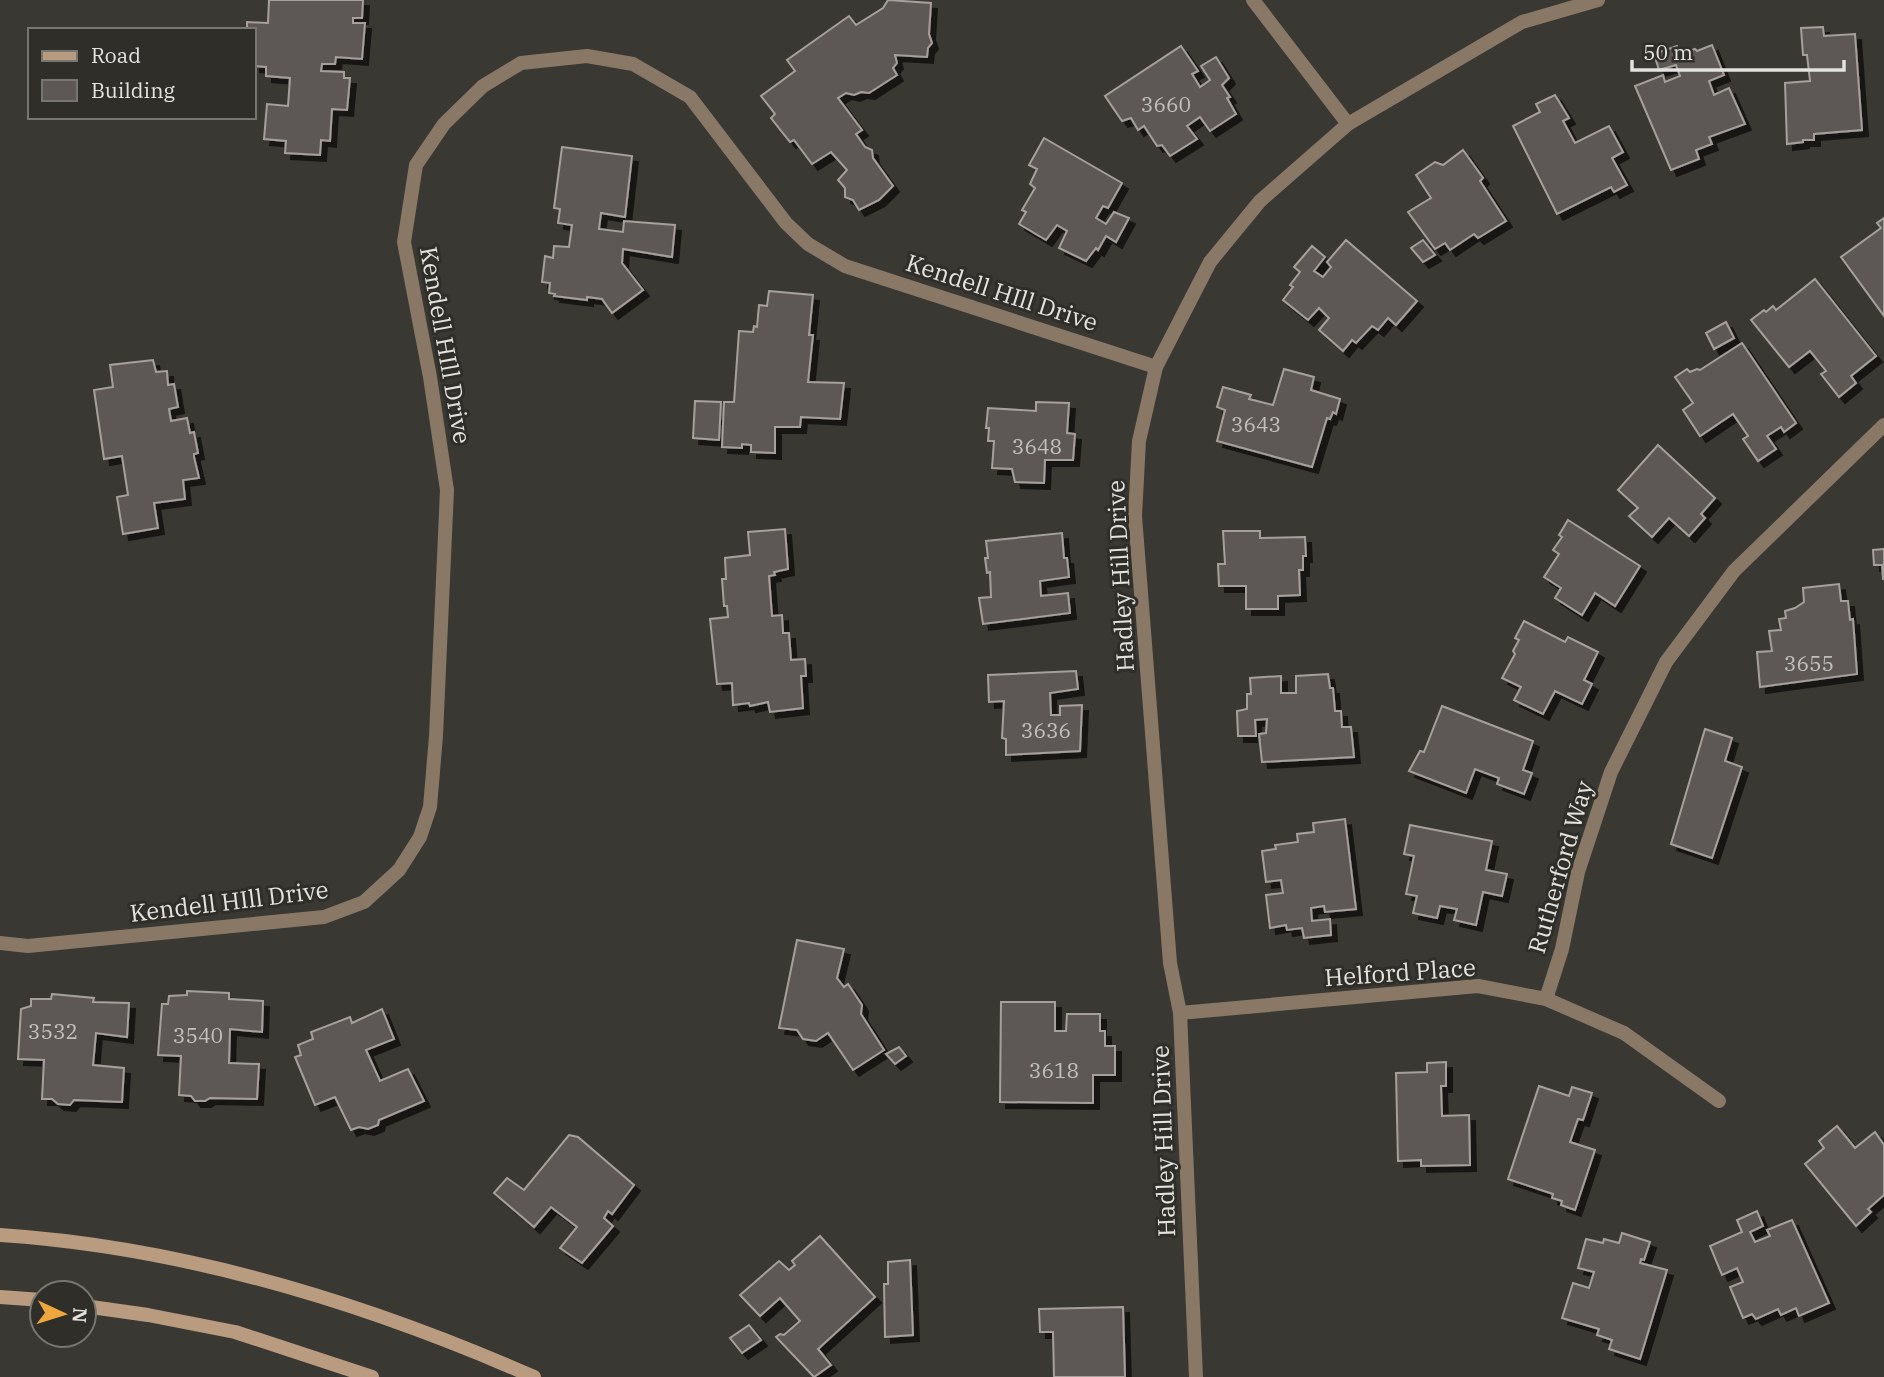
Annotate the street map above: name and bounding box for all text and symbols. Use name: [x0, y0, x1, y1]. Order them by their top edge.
legend: [28, 28, 256, 119]
scale bar: [1632, 28, 1844, 72]
text: 50 m: [1643, 38, 1693, 66]
text: Road: [91, 41, 141, 69]
text: Building: [91, 76, 176, 104]
house number: 3660: [1141, 90, 1191, 118]
street label: Kendell HIll Drive: [413, 244, 479, 446]
street label: Kendell HIll Drive: [902, 246, 1102, 338]
house number: 3643: [1231, 410, 1281, 438]
house number: 3648: [1012, 432, 1062, 460]
street label: Hadley Hill Drive: [1099, 479, 1141, 673]
house number: 3655: [1784, 649, 1834, 677]
house number: 3636: [1021, 716, 1071, 744]
street label: Rutherford Way: [1520, 777, 1600, 957]
street label: Kendell HIll Drive: [128, 873, 330, 929]
street label: Helford Place: [1323, 951, 1477, 993]
house number: 3532: [28, 1017, 78, 1045]
house number: 3540: [173, 1021, 223, 1049]
street label: Hadley Hill Drive: [1144, 1045, 1182, 1237]
house number: 3618: [1029, 1056, 1079, 1084]
north arrow: [28, 1279, 98, 1349]
text: N: [67, 1307, 92, 1324]

